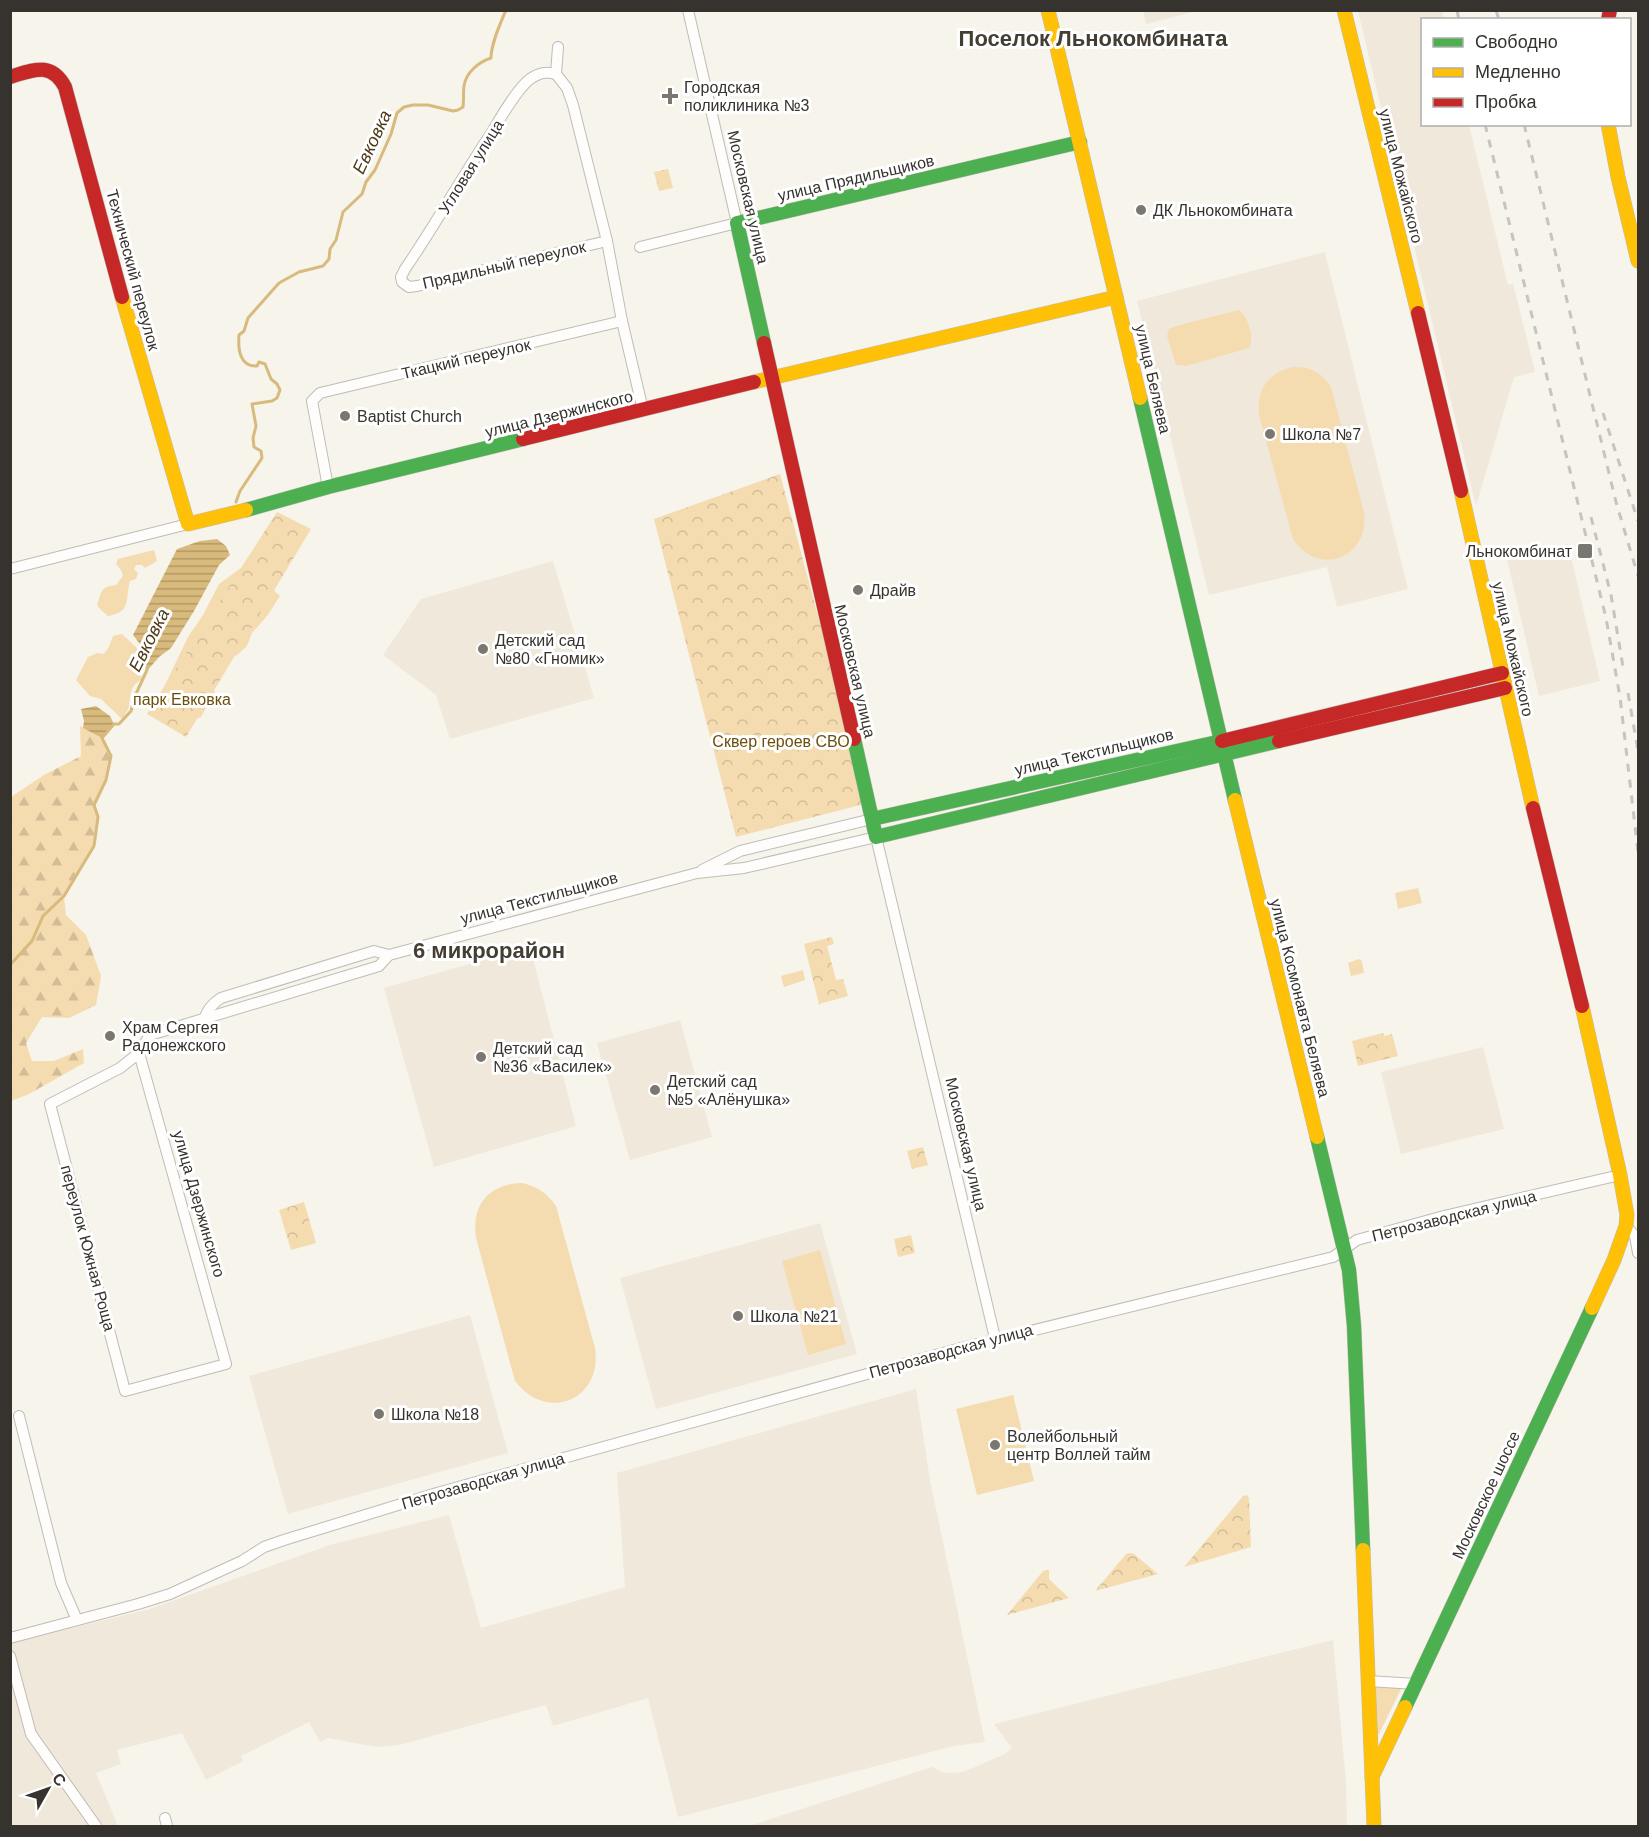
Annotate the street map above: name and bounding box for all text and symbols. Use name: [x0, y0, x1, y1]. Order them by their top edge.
legend: [1421, 18, 1631, 126]
district label: Поселок Льнокомбината: [959, 26, 1228, 51]
text: Свободно: [1475, 32, 1558, 52]
text: Медленно: [1475, 62, 1561, 82]
place label: Городская поликлиника №3: [684, 79, 810, 114]
marker: Городская поликлиника №3: [661, 87, 679, 105]
text: Пробка: [1475, 92, 1538, 112]
water label: Евковка: [349, 107, 395, 177]
street label: улица Можайского: [1376, 107, 1426, 245]
street label: Угловая улица: [435, 117, 507, 217]
street label: Московская улица: [724, 129, 772, 265]
street label: улица Прядильщиков: [776, 152, 936, 204]
street label: Технический переулок: [103, 188, 163, 353]
place label: ДК Льнокомбината: [1153, 202, 1293, 219]
marker: ДК Льнокомбината: [1134, 203, 1148, 217]
street label: Прядильный переулок: [421, 238, 588, 292]
street label: улица Беляева: [1132, 323, 1174, 435]
street label: Ткацкий переулок: [400, 336, 533, 382]
street label: улица Дзержинского: [483, 387, 635, 441]
place label: Baptist Church: [357, 408, 462, 425]
marker: Baptist Church: [338, 409, 352, 423]
place label: Школа №7: [1282, 426, 1361, 443]
marker: Школа №7: [1263, 427, 1277, 441]
marker: Льнокомбинат: [1576, 542, 1594, 560]
place label: Льнокомбинат: [1466, 543, 1573, 560]
street label: улица Можайского: [1489, 580, 1537, 718]
place label: Драйв: [870, 582, 916, 599]
marker: Драйв: [851, 583, 865, 597]
street label: Московская улица: [831, 603, 879, 739]
water label: Евковка: [125, 605, 173, 675]
place label: Детский сад №80 «Гномик»: [495, 632, 605, 667]
marker: Детский сад №80 «Гномик»: [476, 642, 490, 656]
park label: парк Евковка: [133, 691, 231, 708]
street label: улица Текстильщиков: [1013, 725, 1175, 779]
park label: Сквер героев СВО: [712, 733, 850, 750]
street label: улица Текстильщиков: [459, 869, 619, 927]
street label: улица Космонавта Беляева: [1267, 897, 1333, 1099]
district label: 6 микрорайон: [413, 938, 565, 963]
place label: Храм Сергея Радонежского: [122, 1019, 226, 1054]
marker: Храм Сергея Радонежского: [103, 1029, 117, 1043]
place label: Детский сад №36 «Василек»: [493, 1040, 612, 1075]
marker: Детский сад №36 «Василек»: [474, 1050, 488, 1064]
place label: Детский сад №5 «Алёнушка»: [667, 1073, 790, 1108]
street label: Московская улица: [942, 1076, 990, 1212]
marker: Детский сад №5 «Алёнушка»: [648, 1083, 662, 1097]
street label: улица Дзержинского: [170, 1129, 228, 1279]
street label: переулок Южная Роща: [58, 1163, 118, 1333]
street label: Петрозаводская улица: [1370, 1187, 1538, 1245]
place label: Школа №21: [750, 1308, 838, 1325]
marker: Школа №21: [731, 1309, 745, 1323]
street label: Петрозаводская улица: [867, 1321, 1035, 1381]
place label: Школа №18: [391, 1406, 479, 1423]
marker: Школа №18: [372, 1407, 386, 1421]
place label: Волейбольный центр Воллей тайм: [1007, 1428, 1151, 1463]
street label: Московское шоссе: [1449, 1428, 1523, 1562]
marker: Волейбольный центр Воллей тайм: [988, 1438, 1002, 1452]
street label: Петрозаводская улица: [400, 1450, 566, 1512]
north arrow: [18, 1759, 78, 1819]
text: С: [49, 1770, 70, 1790]

